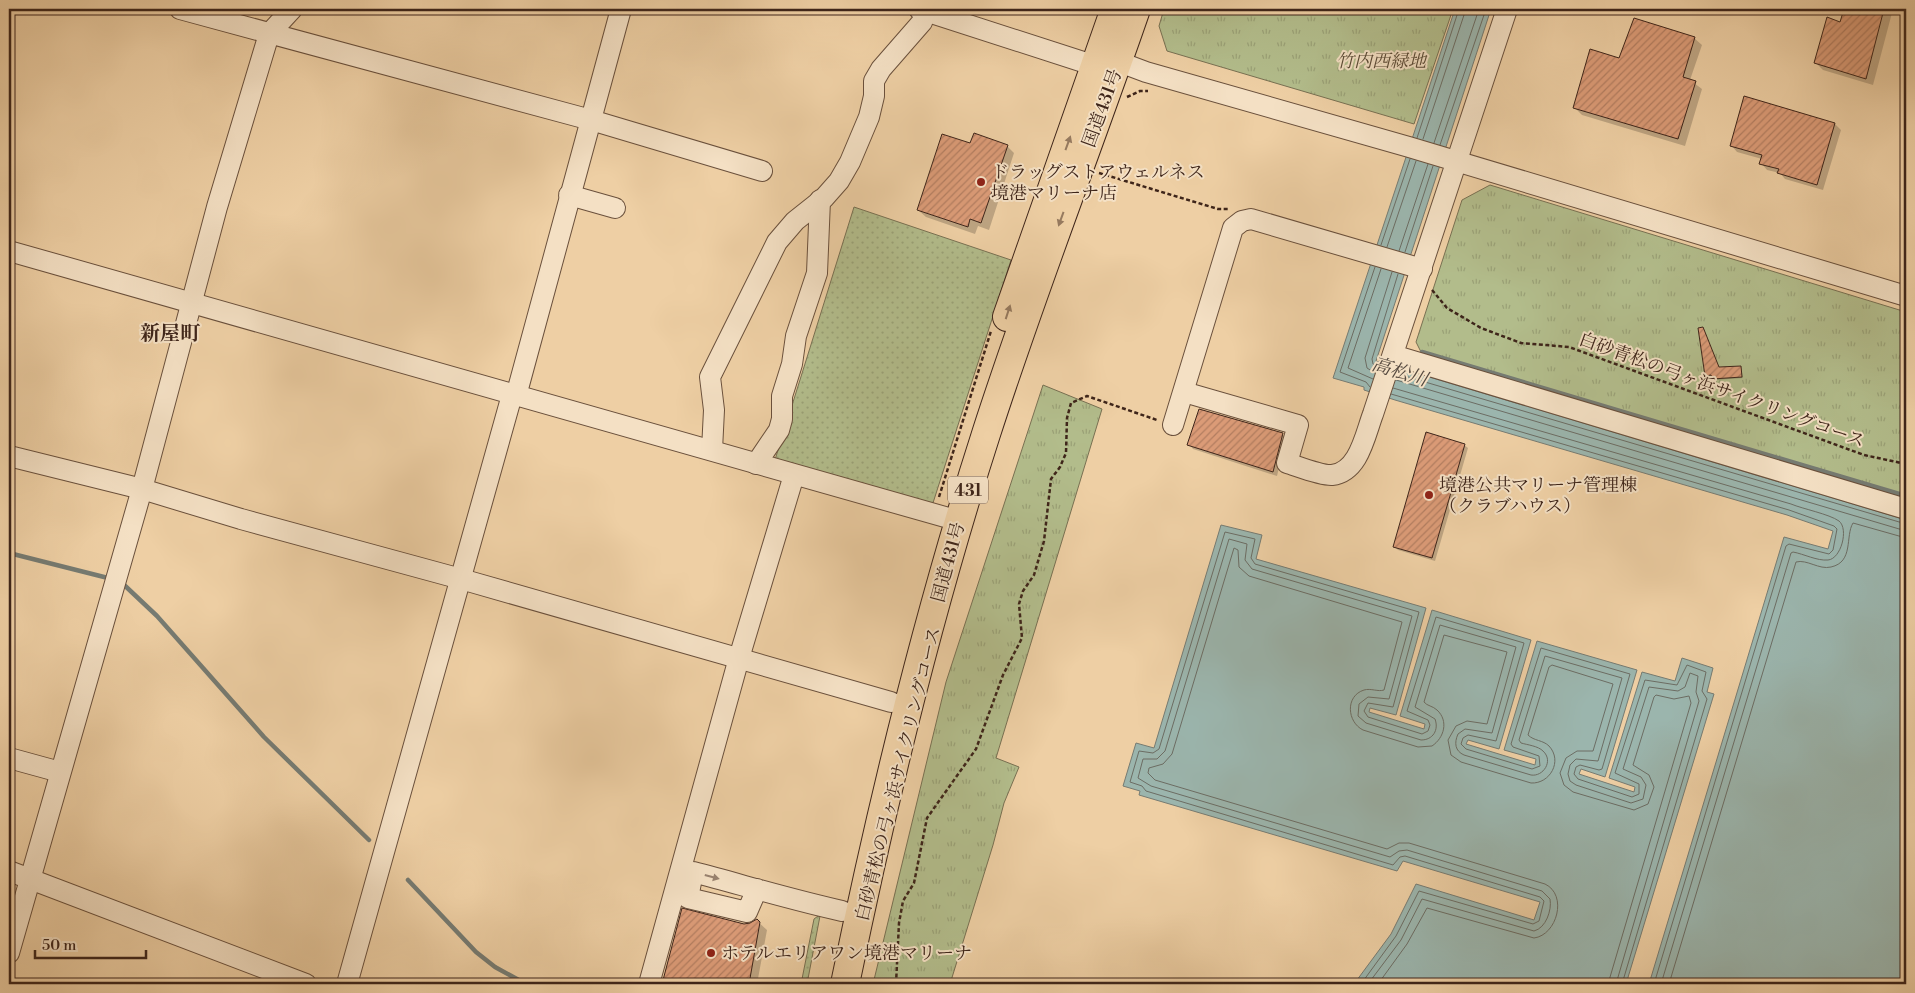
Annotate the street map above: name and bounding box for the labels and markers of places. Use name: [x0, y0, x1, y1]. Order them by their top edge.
place label: ドラッグストアウェルネス 境港マリーナ店: [991, 161, 1205, 205]
marker: ドラッグストアウェルネス 境港マリーナ店: [975, 176, 987, 188]
place label: 境港公共マリーナ管理棟 （クラブハウス）: [1439, 474, 1637, 518]
marker: 境港公共マリーナ管理棟 （クラブハウス）: [1423, 489, 1435, 501]
place label: ホテルエリアワン境港マリーナ: [721, 942, 972, 965]
marker: ホテルエリアワン境港マリーナ: [705, 947, 717, 959]

